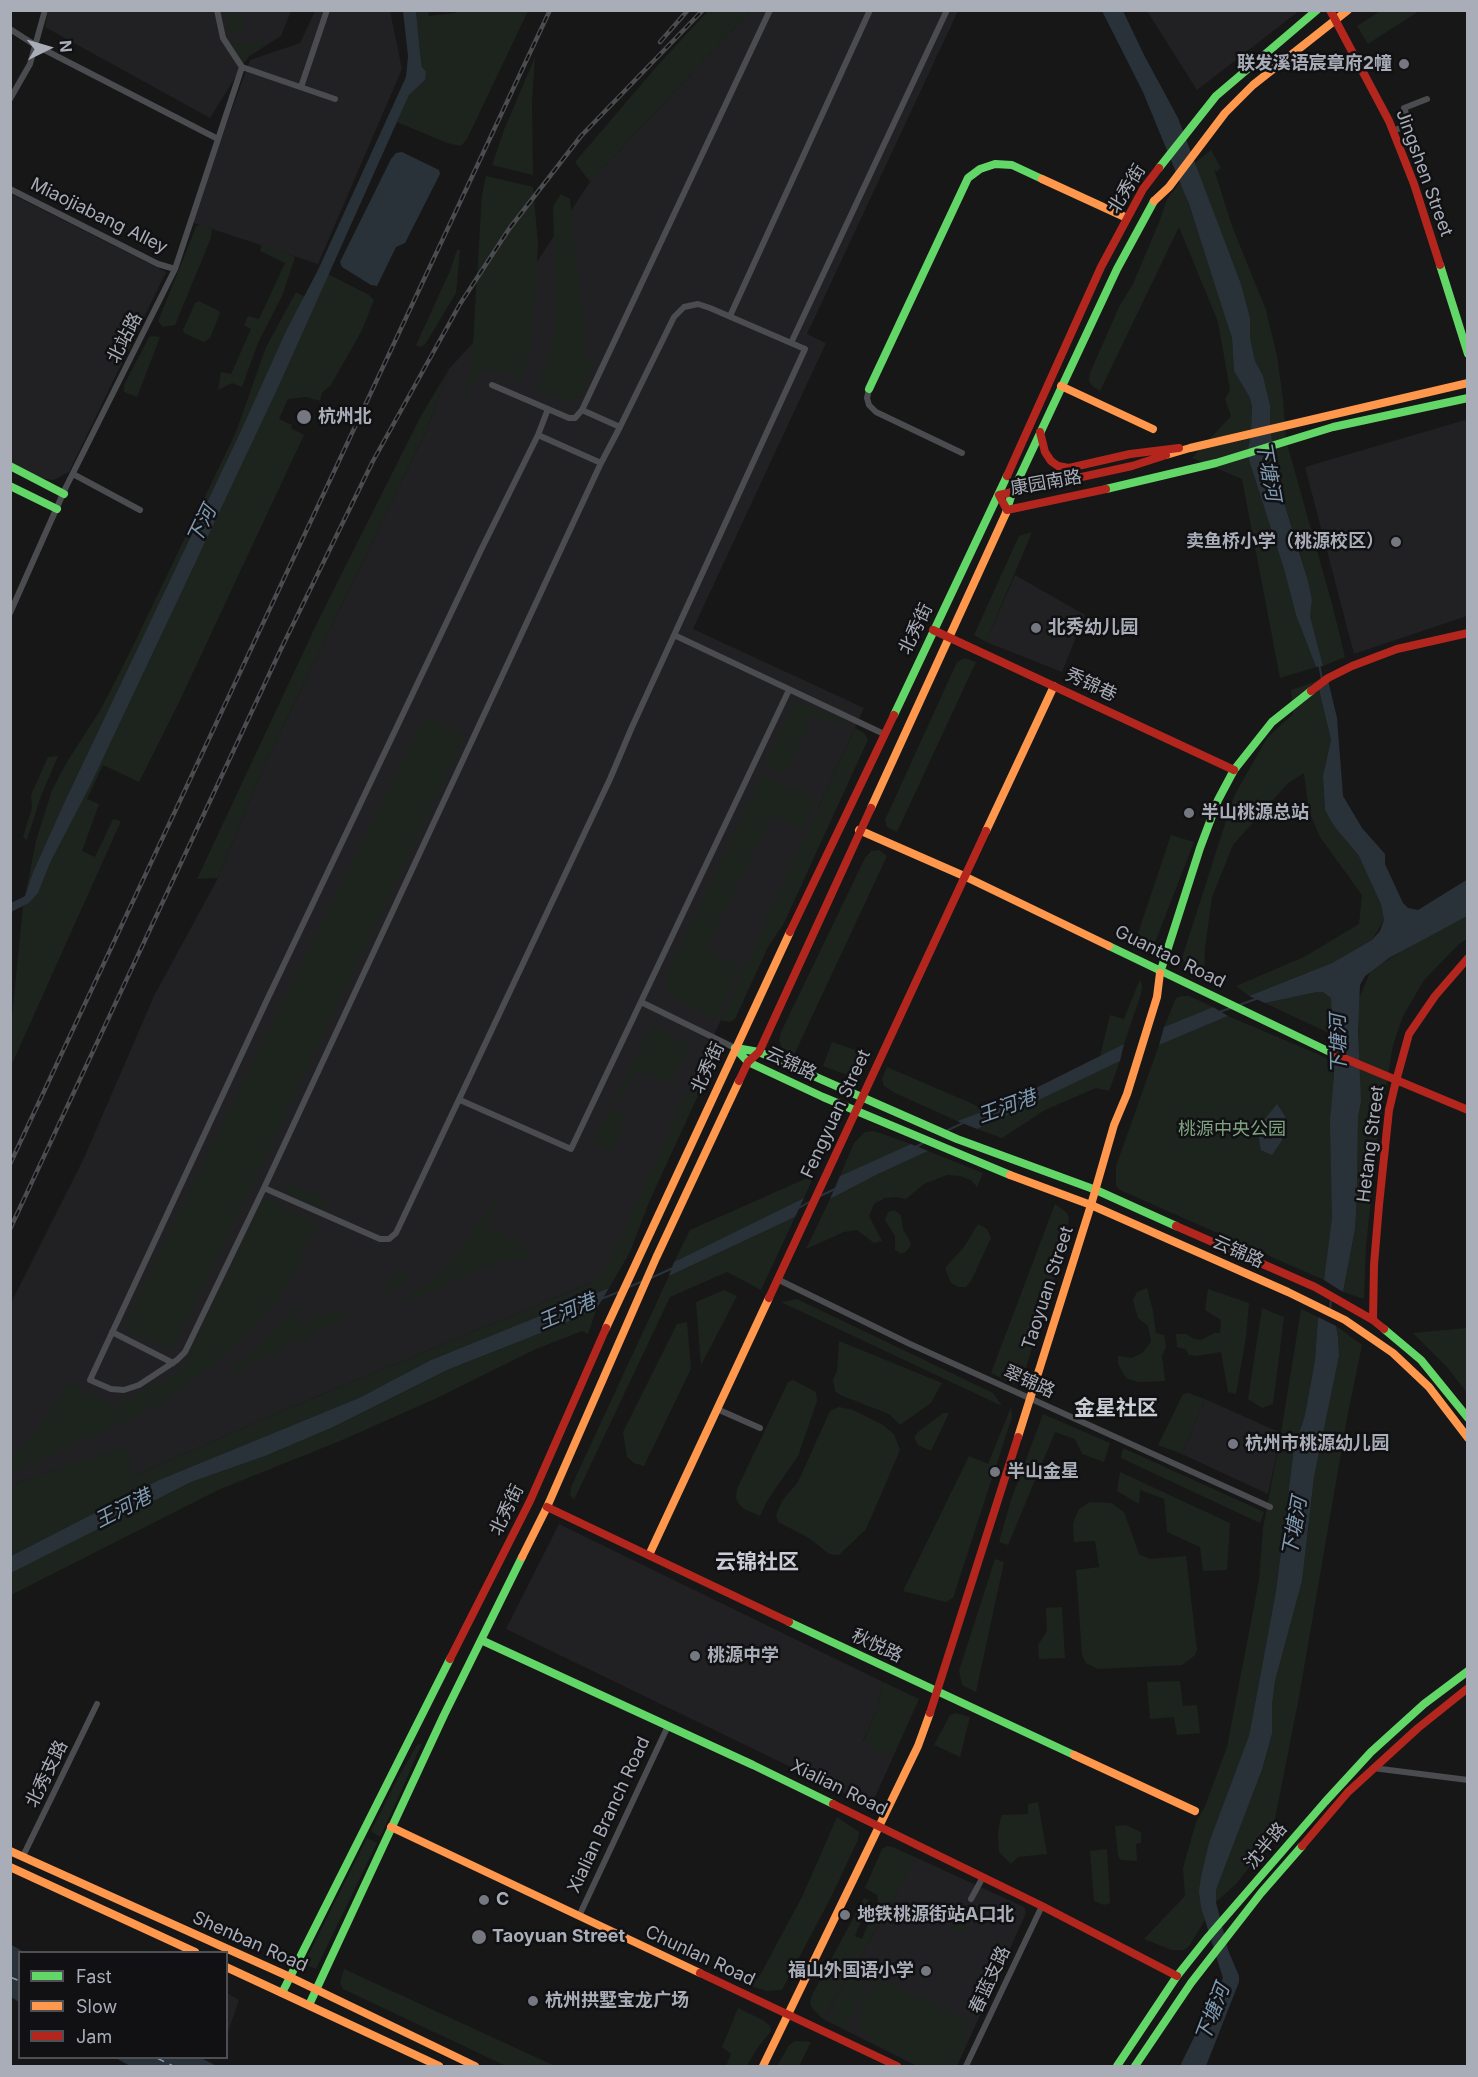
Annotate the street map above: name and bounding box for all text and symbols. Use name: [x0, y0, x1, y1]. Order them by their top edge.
north arrow: [18, 18, 78, 78]
text: N: [55, 39, 76, 53]
place label: 联发溪语宸章府2幢: [1237, 53, 1392, 75]
marker: 联发溪语宸章府2幢: [1397, 57, 1411, 71]
street label: Jingshen Street: [1391, 107, 1457, 239]
street label: 北秀街: [1104, 160, 1150, 218]
street label: Miaojiabang Alley: [27, 173, 171, 259]
street label: 北站路: [103, 309, 147, 367]
place label: 杭州北: [318, 406, 372, 428]
marker: 杭州北: [295, 408, 313, 426]
water label: 下塘河: [1251, 439, 1285, 503]
street label: 康园南路: [1009, 466, 1083, 500]
water label: 下河: [182, 502, 222, 548]
place label: 卖鱼桥小学（桃源校区）: [1186, 531, 1384, 553]
marker: 卖鱼桥小学（桃源校区）: [1389, 535, 1403, 549]
street label: 北秀街: [894, 600, 938, 658]
place label: 北秀幼儿园: [1048, 617, 1138, 639]
marker: 北秀幼儿园: [1029, 621, 1043, 635]
street label: 秀锦巷: [1062, 664, 1120, 706]
place label: 半山桃源总站: [1201, 802, 1309, 824]
marker: 半山桃源总站: [1182, 806, 1196, 820]
street label: Guantao Road: [1111, 921, 1229, 993]
water label: 下塘河: [1326, 1014, 1352, 1074]
street label: 北秀街: [687, 1039, 729, 1097]
street label: 云锦路: [762, 1043, 820, 1085]
street label: Fengyuan Street: [797, 1046, 875, 1182]
street label: Hetang Street: [1353, 1084, 1389, 1204]
water label: 王河港: [975, 1085, 1039, 1129]
park label: 桃源中央公园: [1178, 1119, 1286, 1141]
street label: Taoyuan Street: [1018, 1224, 1078, 1352]
street label: 云锦路: [1209, 1231, 1267, 1273]
water label: 王河港: [535, 1289, 599, 1335]
street label: 翠锦路: [1000, 1361, 1058, 1403]
district label: 金星社区: [1074, 1396, 1158, 1422]
place label: 杭州市桃源幼儿园: [1245, 1433, 1389, 1455]
marker: 杭州市桃源幼儿园: [1226, 1437, 1240, 1451]
place label: 半山金星: [1007, 1461, 1079, 1483]
marker: 半山金星: [988, 1465, 1002, 1479]
street label: 北秀街: [485, 1481, 529, 1539]
water label: 王河港: [91, 1485, 155, 1533]
water label: 下塘河: [1278, 1495, 1312, 1559]
district label: 云锦社区: [715, 1550, 799, 1576]
street label: 秋悦路: [848, 1625, 906, 1667]
place label: 桃源中学: [707, 1645, 779, 1667]
marker: 桃源中学: [688, 1649, 702, 1663]
street label: Xialian Branch Road: [563, 1733, 655, 1897]
street label: 北秀支路: [22, 1737, 72, 1811]
street label: Xialian Road: [787, 1755, 891, 1821]
street label: 沈半路: [1240, 1818, 1292, 1874]
place label: C: [496, 1889, 509, 1911]
marker: C: [477, 1893, 491, 1907]
place label: 地铁桃源街站A口北: [857, 1904, 1014, 1926]
street label: Shenban Road: [189, 1907, 311, 1977]
marker: 地铁桃源街站A口北: [838, 1908, 852, 1922]
street label: Chunlan Road: [642, 1921, 758, 1991]
place label: Taoyuan Street: [492, 1926, 625, 1948]
marker: Taoyuan Street: [470, 1928, 488, 1946]
street label: 春蓝支路: [965, 1943, 1015, 2017]
legend: [18, 1951, 228, 2059]
place label: 福山外国语小学: [788, 1960, 914, 1982]
marker: 福山外国语小学: [919, 1964, 933, 1978]
text: Fast: [76, 1966, 112, 1987]
water label: 下塘河: [1191, 1981, 1235, 2045]
place label: 杭州拱墅宝龙广场: [545, 1990, 689, 2012]
marker: 杭州拱墅宝龙广场: [526, 1994, 540, 2008]
text: Slow: [76, 1996, 117, 2017]
text: Jam: [76, 2026, 112, 2047]

